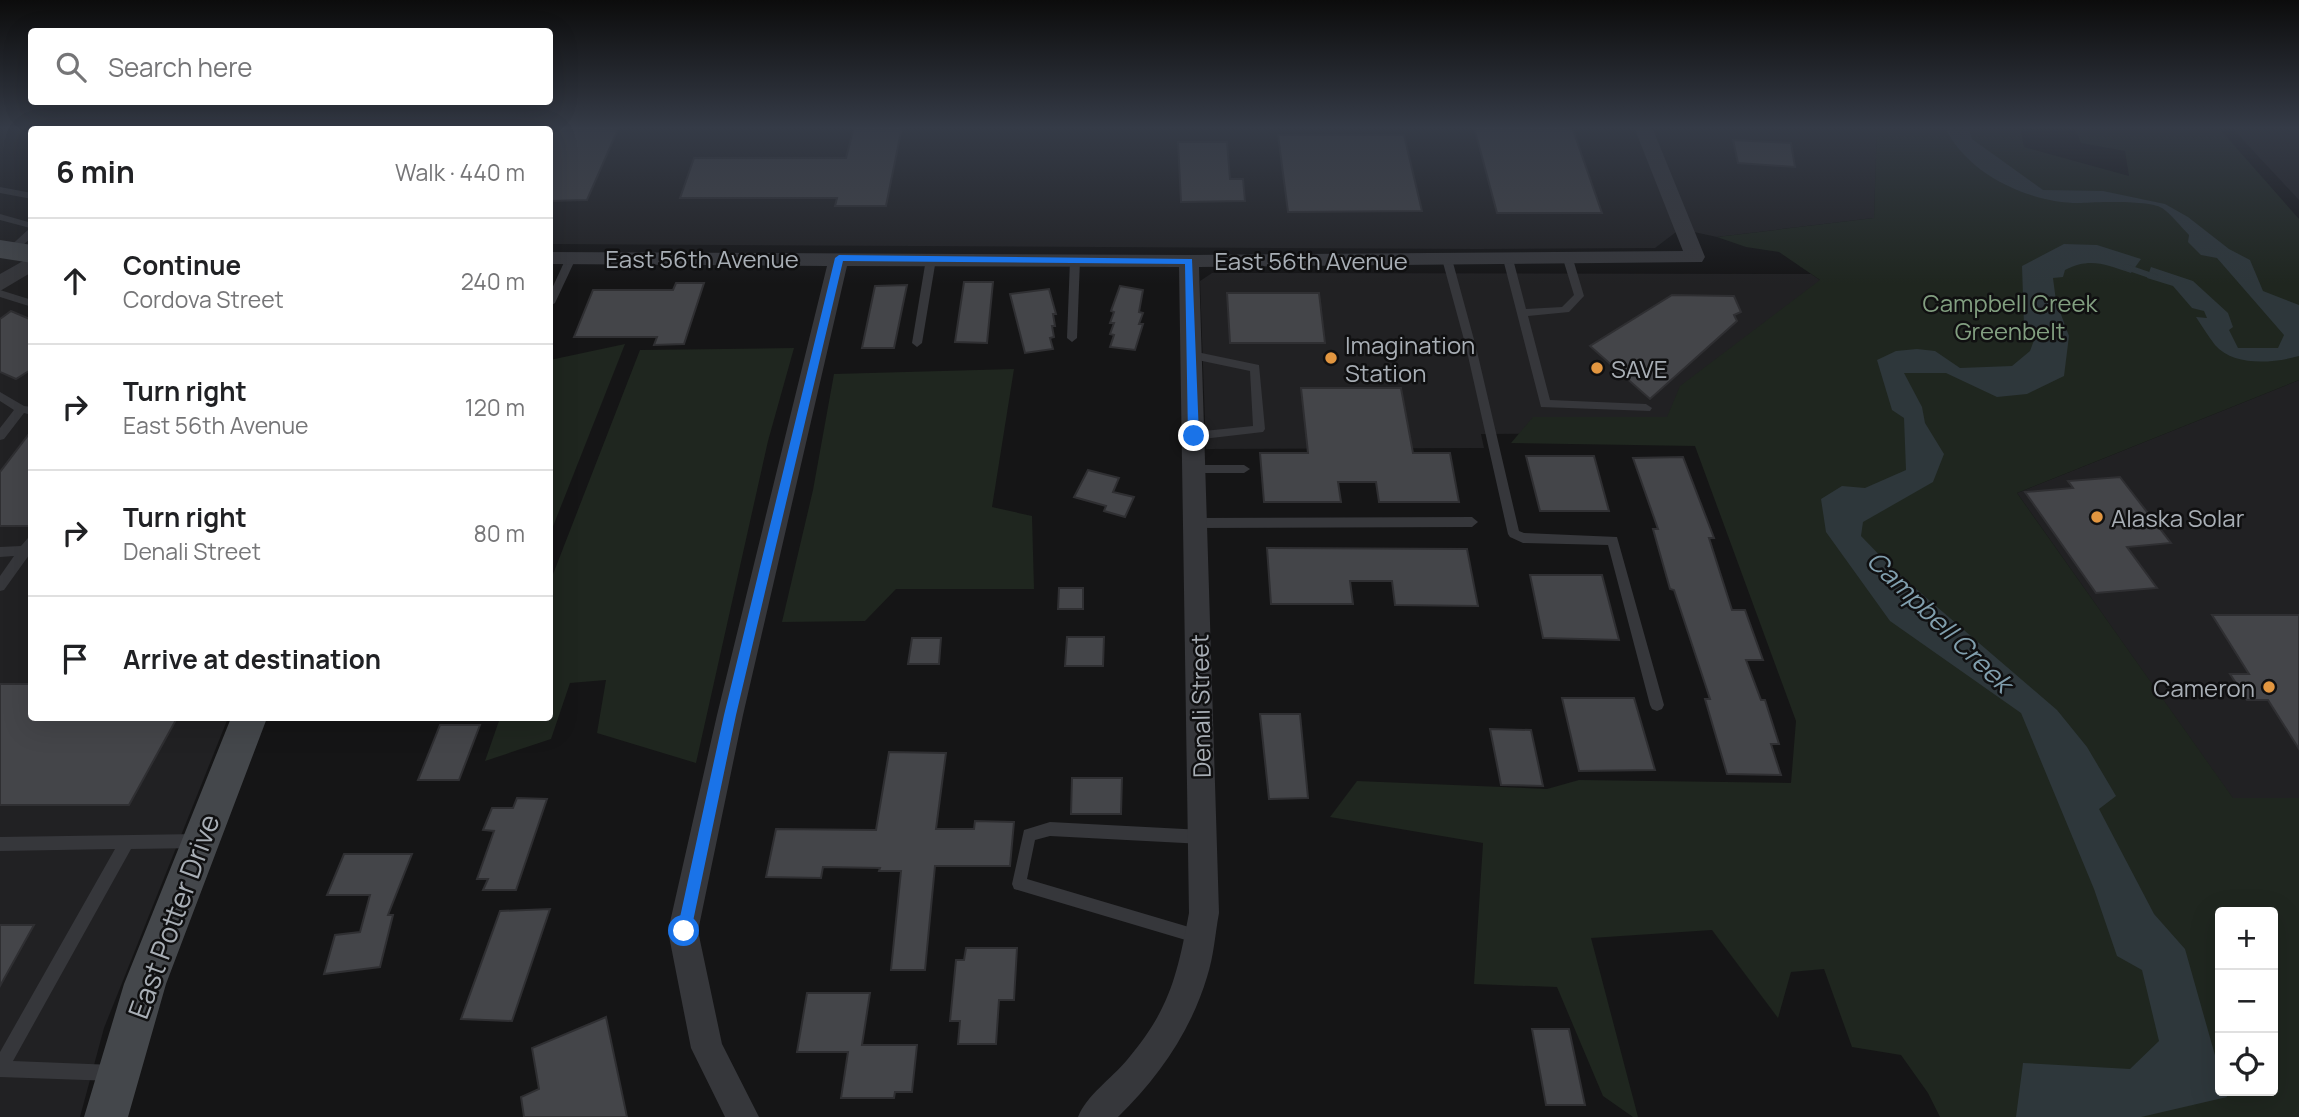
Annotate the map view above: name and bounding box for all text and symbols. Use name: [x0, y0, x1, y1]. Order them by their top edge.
search box: [28, 28, 553, 105]
icon: search: [52, 48, 90, 86]
text: Search here: [108, 49, 253, 85]
text: 6 min: [56, 151, 135, 192]
text: Walk · 440 m: [395, 156, 525, 188]
street label: East 56th Avenue: [605, 242, 799, 275]
street label: East 56th Avenue: [1214, 244, 1408, 277]
text: Continue: [123, 247, 241, 283]
icon: ahead: [56, 262, 94, 300]
text: 240 m: [461, 265, 525, 297]
text: Cordova Street: [123, 283, 284, 315]
park label: Campbell Creek Greenbelt: [1923, 286, 2099, 347]
place label: Imagination Station: [1345, 328, 1475, 389]
marker: Imagination Station: [1323, 350, 1339, 366]
place label: SAVE: [1611, 352, 1668, 385]
marker: SAVE: [1589, 360, 1605, 376]
text: Turn right: [123, 373, 247, 409]
icon: right: [56, 388, 94, 426]
text: 120 m: [465, 391, 525, 423]
text: East 56th Avenue: [123, 409, 309, 441]
route end: [1178, 420, 1209, 451]
text: Turn right: [123, 499, 247, 535]
place label: Alaska Solar: [2111, 501, 2245, 534]
marker: Alaska Solar: [2089, 509, 2105, 525]
icon: right: [56, 514, 94, 552]
text: 80 m: [474, 517, 525, 549]
text: Denali Street: [123, 535, 261, 567]
water label: Campbell Creek: [1859, 542, 2024, 703]
street label: Denali Street: [1182, 634, 1218, 778]
icon: arrive: [56, 640, 94, 678]
text: Arrive at destination: [123, 641, 381, 677]
place label: Cameron: [2153, 671, 2255, 704]
marker: Cameron: [2261, 679, 2277, 695]
street label: East Potter Drive: [118, 809, 228, 1023]
map controls: [2215, 907, 2278, 1096]
button: +: [2215, 907, 2278, 970]
route start: [668, 915, 699, 946]
button: −: [2215, 970, 2278, 1033]
button: locate: [2215, 1033, 2278, 1096]

